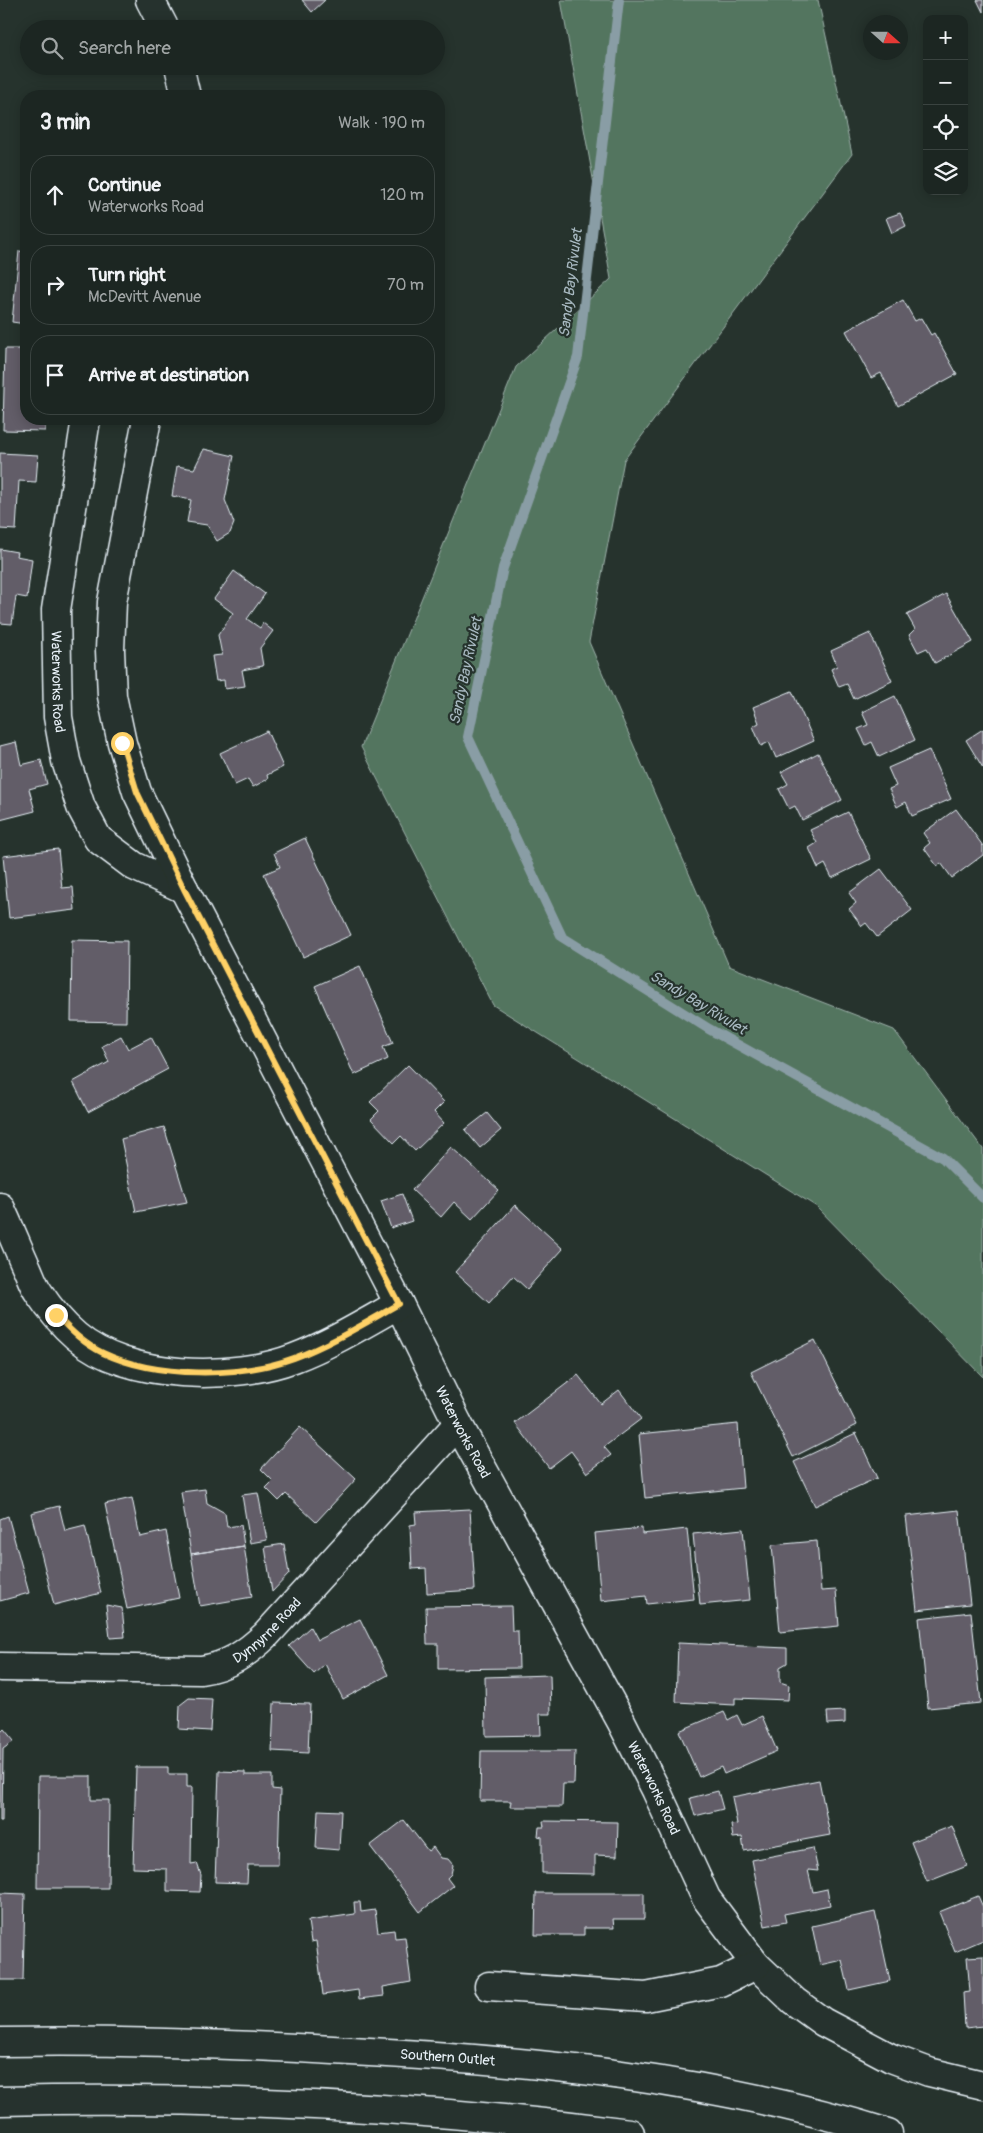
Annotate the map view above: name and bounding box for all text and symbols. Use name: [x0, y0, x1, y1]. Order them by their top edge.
north arrow: [863, 15, 908, 60]
map controls: [923, 15, 968, 195]
button: +: [923, 15, 968, 60]
search box: [20, 20, 445, 75]
icon: search: [38, 34, 66, 62]
text: Search here: [78, 36, 171, 60]
button: −: [923, 60, 968, 105]
button: locate: [923, 105, 968, 150]
text: 3 min: [40, 109, 90, 136]
text: Walk · 190 m: [338, 113, 425, 133]
button: layers: [923, 150, 968, 195]
text: Continue: [88, 173, 161, 197]
icon: ahead: [41, 181, 69, 209]
text: 120 m: [380, 185, 424, 205]
text: Waterworks Road: [88, 197, 204, 217]
water label: Sandy Bay Rivulet: [555, 226, 587, 338]
text: Turn right: [88, 263, 166, 287]
icon: right: [41, 271, 69, 299]
text: 70 m: [387, 275, 424, 295]
text: McDevitt Avenue: [88, 287, 201, 307]
icon: arrive: [41, 361, 69, 389]
text: Arrive at destination: [88, 363, 249, 387]
water label: Sandy Bay Rivulet: [445, 614, 487, 726]
street label: Waterworks Road: [48, 631, 69, 734]
route start: [111, 732, 134, 755]
water label: Sandy Bay Rivulet: [646, 967, 751, 1040]
route end: [45, 1304, 68, 1327]
street label: Waterworks Road: [432, 1383, 495, 1481]
street label: Dynnyrne Road: [230, 1594, 305, 1667]
street label: Waterworks Road: [624, 1738, 684, 1837]
street label: Southern Outlet: [400, 2045, 496, 2069]

